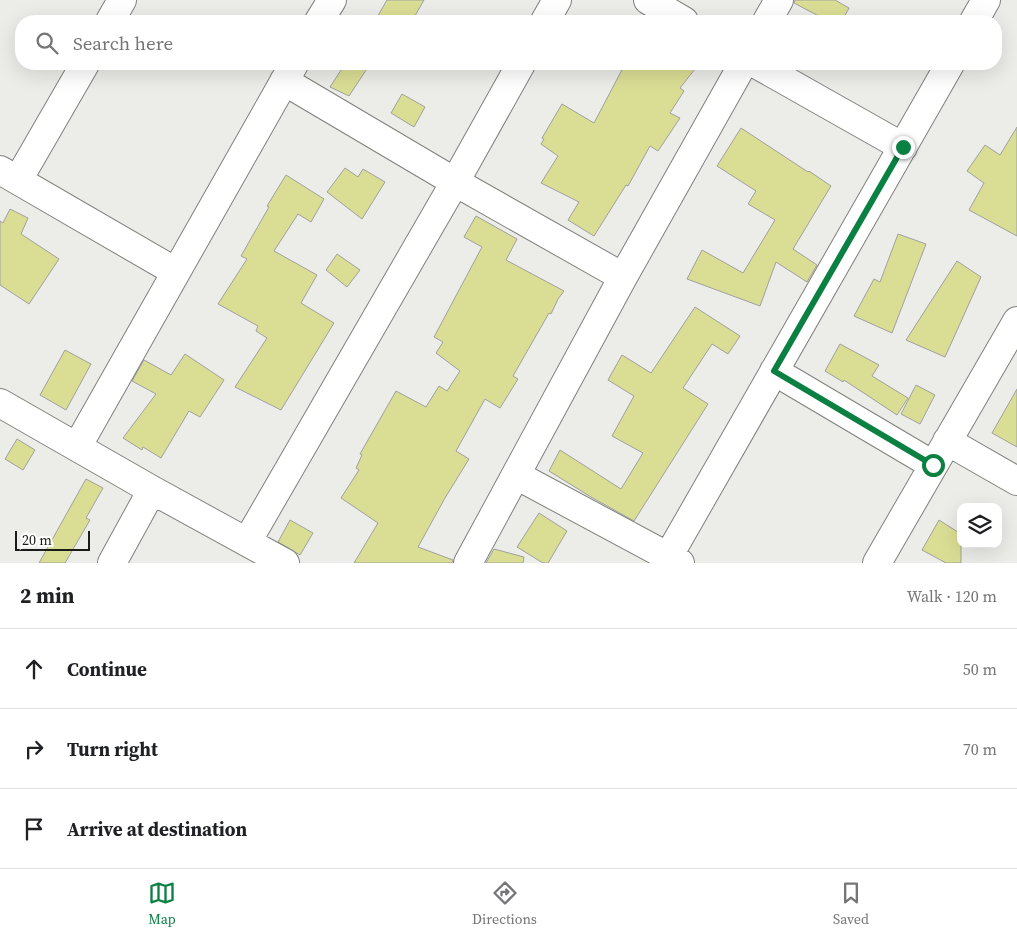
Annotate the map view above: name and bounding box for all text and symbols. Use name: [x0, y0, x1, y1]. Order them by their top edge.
search box: [15, 15, 1002, 70]
icon: search: [33, 29, 61, 57]
text: Search here: [73, 30, 173, 56]
route end: [892, 136, 915, 159]
route start: [922, 454, 945, 477]
map controls: [957, 503, 1002, 548]
button: layers: [957, 503, 1002, 548]
scale bar: [15, 528, 90, 551]
text: 20 m: [22, 530, 52, 550]
text: 2 min: [20, 581, 75, 610]
text: Walk · 120 m: [907, 585, 997, 607]
icon: ahead: [20, 655, 48, 683]
text: Continue: [67, 656, 147, 682]
text: 50 m: [963, 658, 997, 680]
icon: right: [20, 735, 48, 763]
text: Turn right: [67, 736, 158, 762]
text: 70 m: [963, 738, 997, 760]
icon: arrive: [20, 815, 48, 843]
text: Arrive at destination: [67, 816, 247, 842]
tab: Map: [148, 879, 176, 929]
tab: Directions: [472, 879, 537, 929]
tab: Saved: [833, 879, 869, 929]

